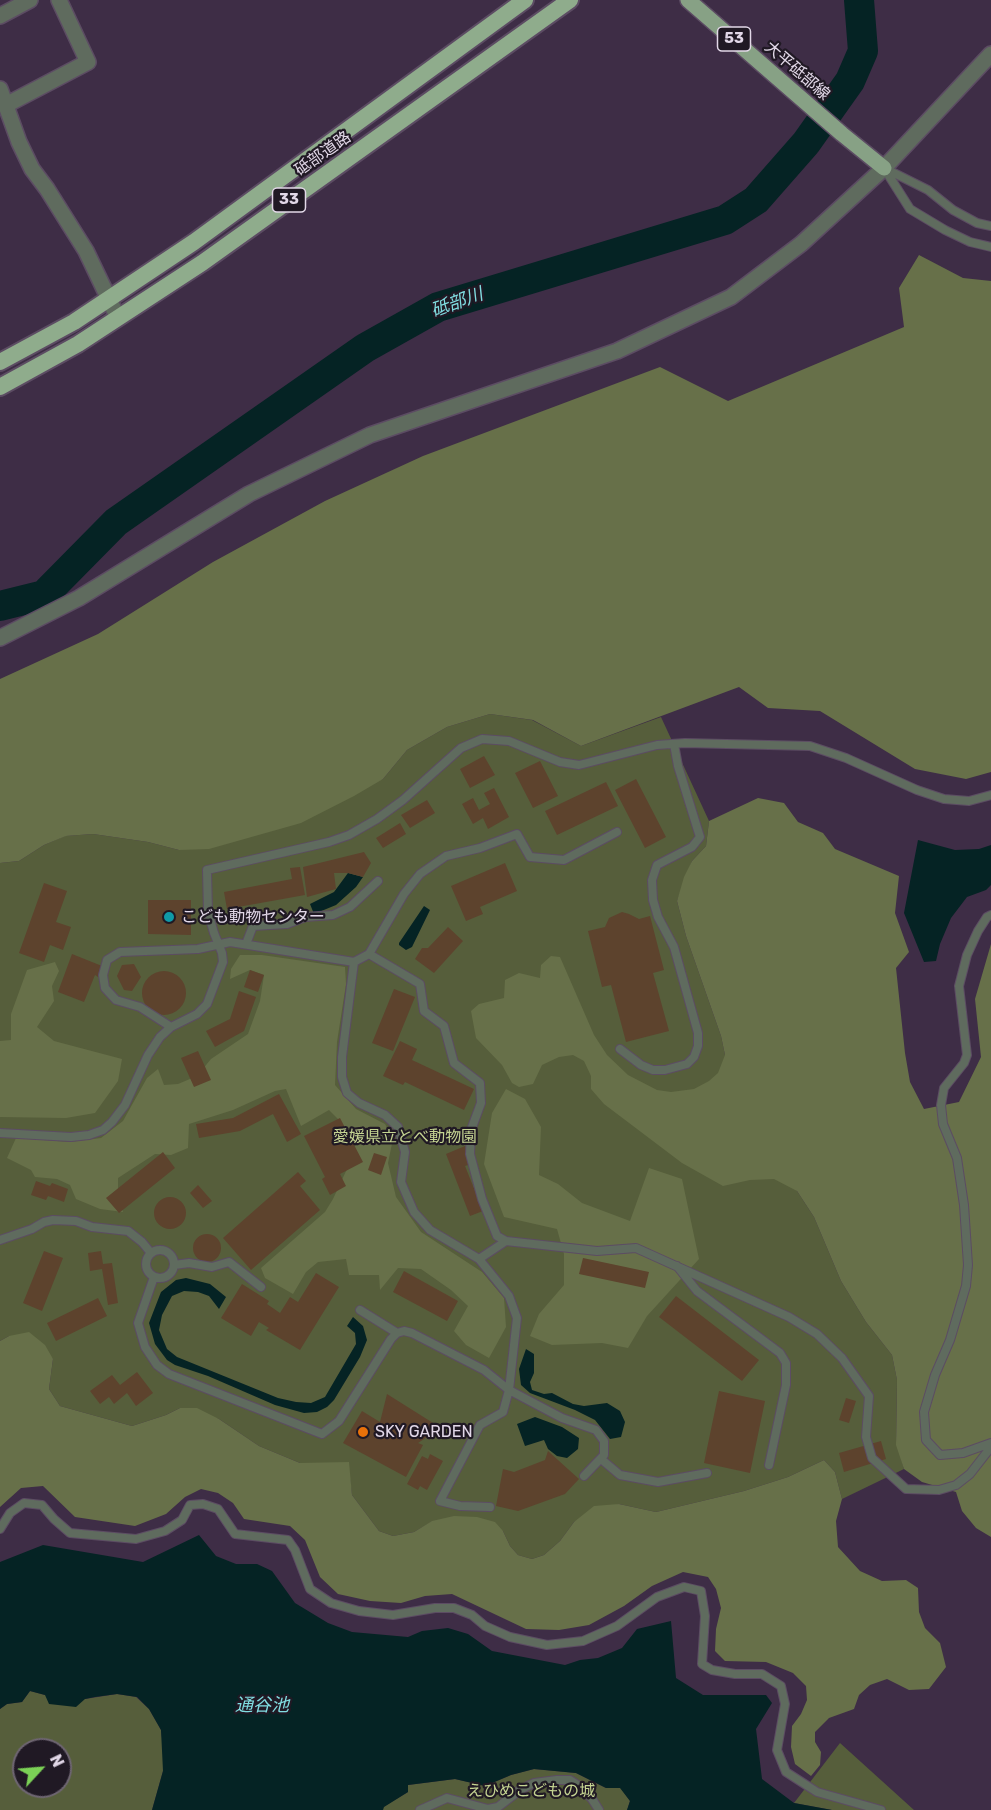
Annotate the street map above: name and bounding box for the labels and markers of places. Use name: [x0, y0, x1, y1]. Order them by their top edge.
place label: こども動物センター: [181, 907, 325, 927]
marker: こども動物センター: [162, 910, 176, 924]
place label: SKY GARDEN: [375, 1422, 473, 1442]
marker: SKY GARDEN: [356, 1425, 370, 1439]

